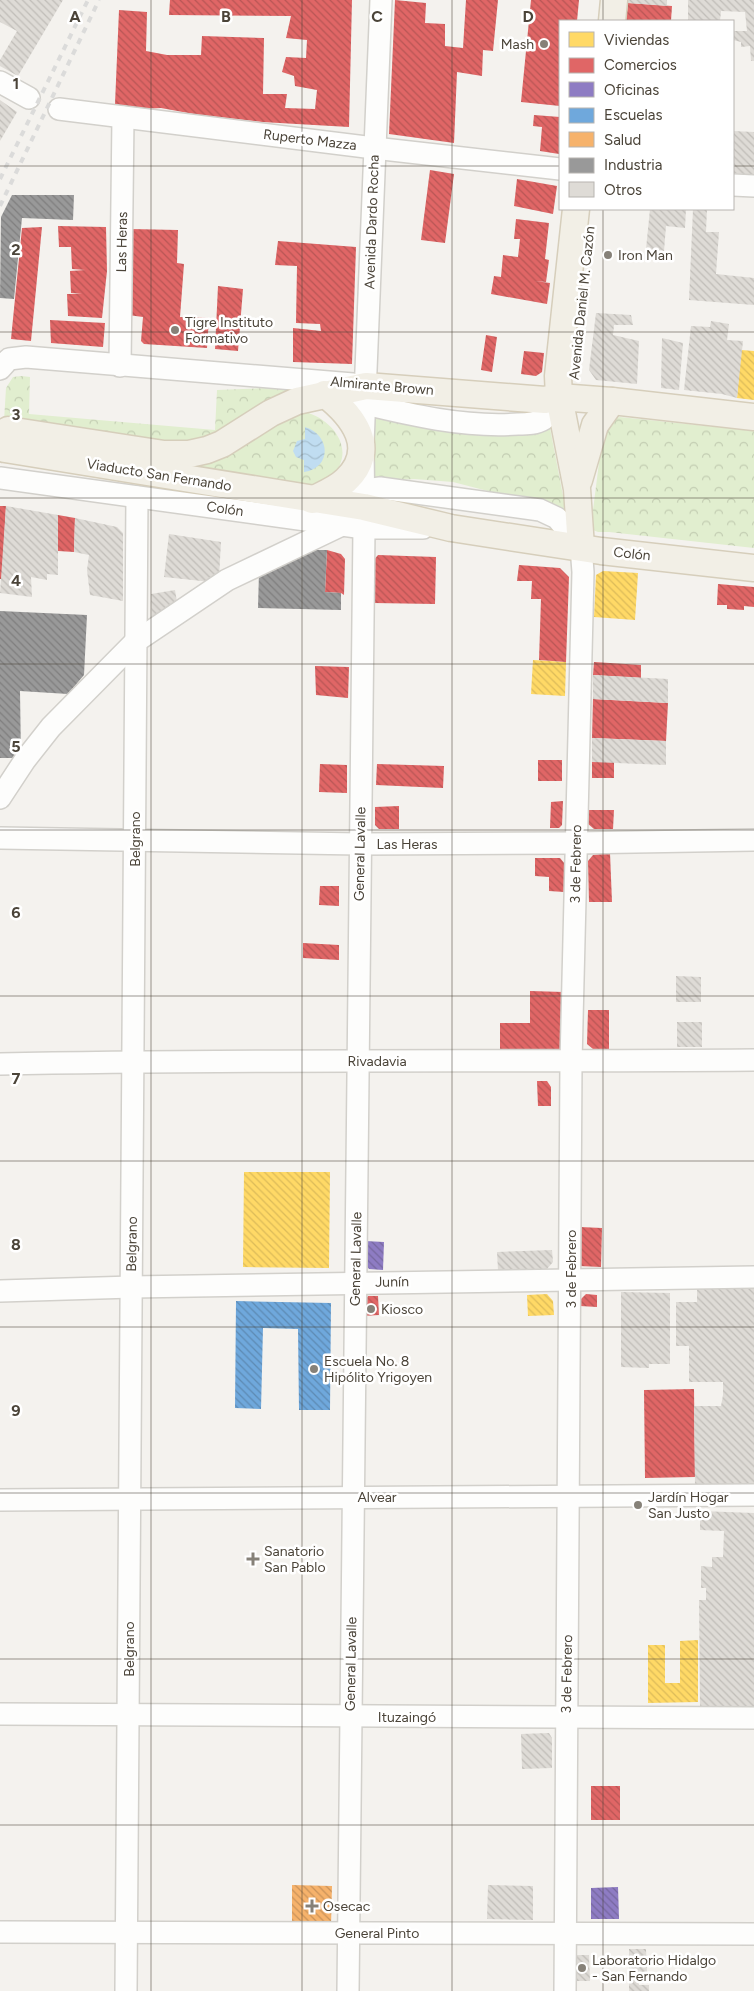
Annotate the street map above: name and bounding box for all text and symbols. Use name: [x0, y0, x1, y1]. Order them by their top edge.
text: A: [69, 7, 81, 26]
text: B: [221, 7, 231, 26]
text: C: [371, 7, 383, 26]
text: D: [522, 7, 534, 26]
legend: [559, 20, 734, 210]
text: Viviendas: [604, 31, 669, 49]
place label: Mash: [501, 36, 534, 53]
marker: Mash: [538, 38, 550, 50]
text: Comercios: [604, 56, 677, 74]
text: 1: [13, 74, 19, 93]
text: Oficinas: [604, 81, 659, 99]
text: Escuelas: [604, 106, 663, 124]
street label: Ruperto Mazza: [262, 126, 358, 154]
text: Salud: [604, 131, 641, 149]
street label: Avenida Dardo Rocha: [361, 154, 383, 290]
text: Industria: [604, 156, 662, 174]
text: Otros: [604, 181, 642, 199]
street label: Las Heras: [113, 211, 131, 273]
street label: Avenida Daniel M. Cazón: [565, 225, 599, 381]
text: 2: [11, 240, 21, 259]
place label: Iron Man: [618, 247, 673, 264]
marker: Iron Man: [602, 249, 614, 261]
place label: Tigre Instituto Formativo: [185, 314, 273, 347]
marker: Tigre Instituto Formativo: [169, 324, 181, 336]
street label: Almirante Brown: [330, 373, 435, 399]
text: 3: [12, 405, 21, 424]
street label: Viaducto San Fernando: [85, 455, 233, 495]
street label: Colón: [205, 498, 245, 520]
street label: Colón: [613, 544, 652, 564]
text: 4: [11, 571, 21, 590]
text: 5: [11, 737, 21, 756]
street label: General Lavalle: [351, 806, 369, 901]
street label: Belgrano: [127, 811, 144, 867]
street label: 3 de Febrero: [567, 824, 585, 904]
street label: Las Heras: [377, 836, 437, 853]
text: 6: [11, 903, 21, 922]
street label: Rivadavia: [347, 1053, 407, 1070]
text: 7: [12, 1069, 21, 1088]
street label: General Lavalle: [347, 1211, 365, 1306]
street label: Belgrano: [123, 1216, 141, 1272]
street label: 3 de Febrero: [563, 1230, 580, 1308]
text: 8: [11, 1235, 21, 1254]
street label: Junín: [375, 1273, 409, 1291]
place label: Kiosco: [381, 1301, 423, 1318]
marker: Kiosco: [365, 1303, 377, 1315]
place label: Escuela No. 8 Hipólito Yrigoyen: [324, 1353, 432, 1386]
marker: Escuela No. 8 Hipólito Yrigoyen: [308, 1363, 320, 1375]
text: 9: [11, 1401, 21, 1420]
street label: Alvear: [357, 1489, 397, 1506]
place label: Jardín Hogar San Justo: [648, 1489, 729, 1522]
marker: Jardín Hogar San Justo: [632, 1499, 644, 1511]
place label: Sanatorio San Pablo: [264, 1543, 326, 1576]
marker: Sanatorio San Pablo: [246, 1552, 260, 1566]
street label: General Lavalle: [342, 1616, 360, 1711]
street label: Belgrano: [121, 1621, 138, 1677]
street label: 3 de Febrero: [558, 1634, 576, 1714]
street label: Ituzaingó: [378, 1709, 436, 1726]
place label: Osecac: [323, 1898, 371, 1915]
marker: Osecac: [305, 1899, 319, 1913]
street label: General Pinto: [335, 1925, 419, 1942]
place label: Laboratorio Hidalgo - San Fernando: [592, 1952, 716, 1985]
marker: Laboratorio Hidalgo - San Fernando: [576, 1962, 588, 1974]

